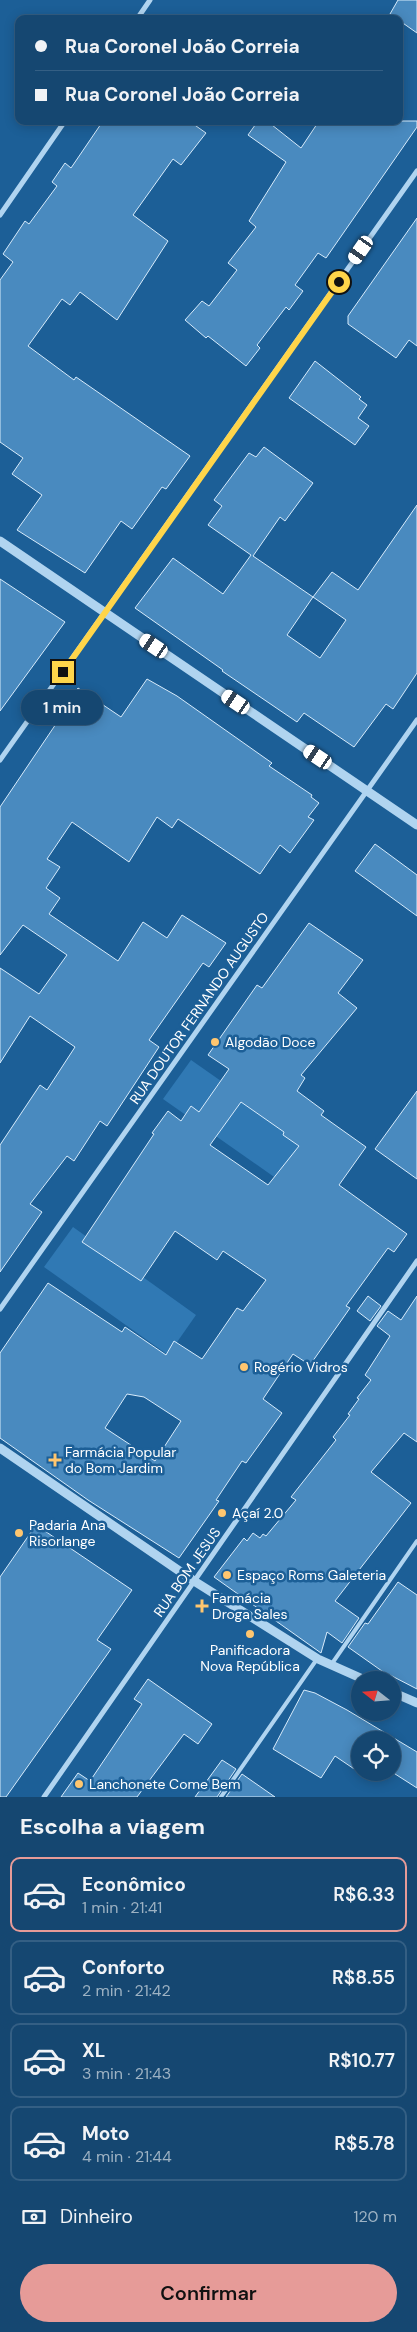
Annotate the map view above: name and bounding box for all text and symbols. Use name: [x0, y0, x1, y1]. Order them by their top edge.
text: Rua Coronel João Correia: [65, 34, 300, 59]
text: Rua Coronel João Correia: [65, 82, 300, 107]
car: [346, 233, 375, 267]
route start: [328, 271, 350, 293]
car: [137, 631, 170, 661]
route end: [52, 661, 74, 683]
car: [219, 687, 252, 717]
callout: 1 min: [22, 690, 104, 724]
text: 1 min: [43, 697, 81, 718]
car: [301, 742, 334, 772]
street label: RUA DOUTOR FERNANDO AUGUSTO: [126, 908, 273, 1108]
place label: Algodão Doce: [225, 1033, 316, 1051]
marker: Algodão Doce: [209, 1036, 221, 1048]
place label: Rogério Vidros: [254, 1358, 348, 1376]
marker: Rogério Vidros: [238, 1361, 250, 1373]
place label: Farmácia Popular do Bom Jardim: [65, 1443, 176, 1477]
marker: Farmácia Popular do Bom Jardim: [49, 1454, 61, 1466]
place label: Açaí 2.0: [232, 1504, 283, 1522]
marker: Açaí 2.0: [216, 1507, 228, 1519]
place label: Padaria Ana Risorlange: [29, 1516, 106, 1550]
street label: RUA BOM JESUS: [149, 1524, 225, 1620]
marker: Padaria Ana Risorlange: [13, 1527, 25, 1539]
place label: Espaço Roms Galeteria: [237, 1566, 386, 1584]
marker: Espaço Roms Galeteria: [221, 1569, 233, 1581]
place label: Farmácia Droga Sales: [212, 1589, 288, 1623]
marker: Farmácia Droga Sales: [196, 1600, 208, 1612]
marker: Panificadora Nova República: [244, 1628, 256, 1640]
place label: Panificadora Nova República: [200, 1641, 300, 1675]
north arrow: [351, 1671, 401, 1721]
map controls: [351, 1671, 401, 1781]
button: locate: [351, 1731, 401, 1781]
place label: Lanchonete Come Bem: [89, 1775, 240, 1793]
marker: Lanchonete Come Bem: [73, 1778, 85, 1790]
text: Escolha a viagem: [20, 1812, 205, 1841]
icon: car: [22, 1872, 67, 1917]
text: Econômico: [82, 1872, 186, 1897]
text: R$6.33: [333, 1882, 395, 1907]
text: 1 min · 21:41: [82, 1897, 162, 1918]
icon: car: [22, 1955, 67, 2000]
text: Conforto: [82, 1955, 165, 1980]
text: R$8.55: [332, 1965, 395, 1990]
text: 2 min · 21:42: [82, 1980, 171, 2001]
icon: car: [22, 2038, 67, 2083]
text: XL: [82, 2038, 105, 2063]
text: R$10.77: [328, 2048, 395, 2073]
text: 3 min · 21:43: [82, 2063, 171, 2084]
icon: car: [22, 2121, 67, 2166]
text: Moto: [82, 2121, 130, 2146]
text: R$5.78: [334, 2131, 395, 2156]
text: 4 min · 21:44: [82, 2146, 172, 2167]
icon: cash: [20, 2203, 48, 2231]
text: Dinheiro: [60, 2204, 133, 2229]
text: 120 m: [353, 2206, 397, 2227]
button: Confirmar: [20, 2264, 397, 2322]

